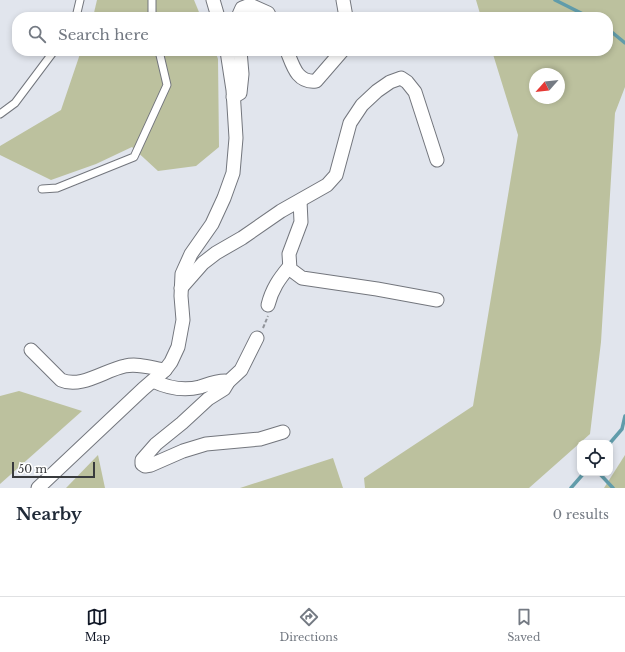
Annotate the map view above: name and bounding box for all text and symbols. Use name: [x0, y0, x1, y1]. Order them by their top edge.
search box: [12, 12, 613, 56]
icon: search: [26, 23, 48, 45]
text: Search here: [58, 25, 149, 44]
north arrow: [529, 68, 565, 104]
map controls: [577, 440, 613, 476]
button: locate: [577, 440, 613, 476]
scale bar: [12, 460, 95, 479]
text: 50 m: [18, 462, 47, 476]
text: Nearby: [16, 504, 82, 525]
text: 0 results: [553, 506, 609, 523]
tab: Map: [85, 606, 110, 644]
tab: Directions: [279, 606, 338, 644]
tab: Saved: [507, 606, 540, 644]

